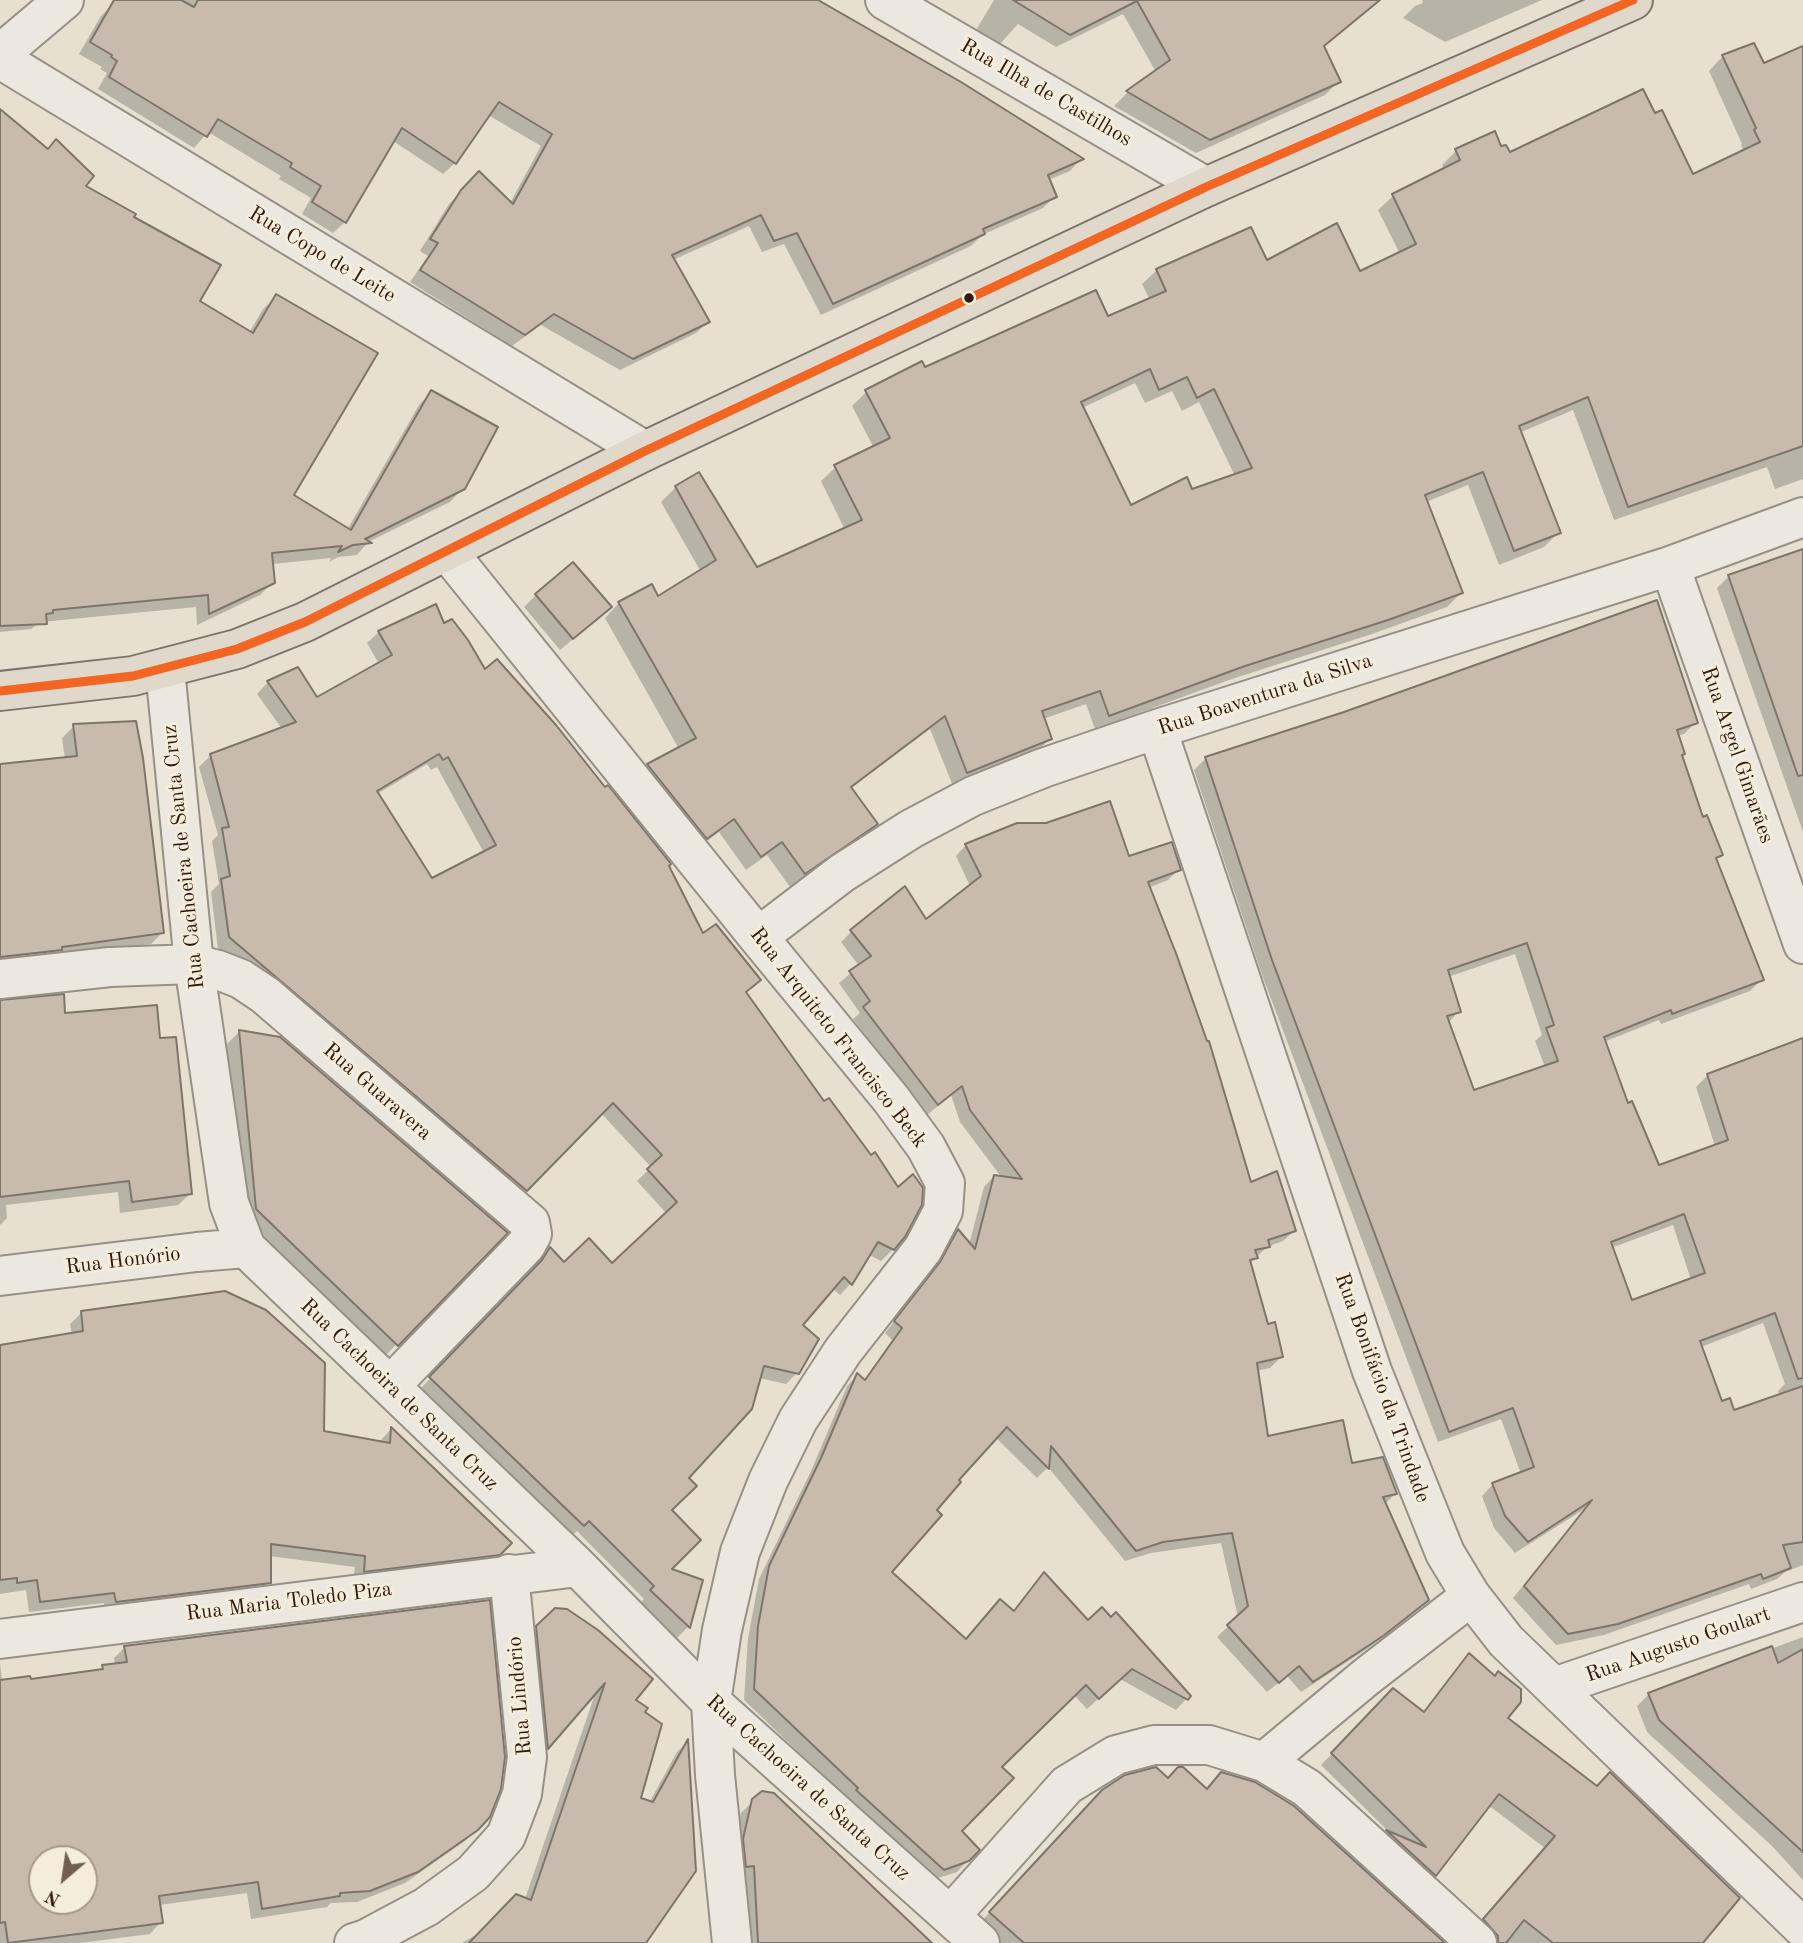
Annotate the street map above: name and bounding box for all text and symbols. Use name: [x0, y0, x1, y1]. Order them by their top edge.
street label: Rua Ilha de Castilhos: [956, 34, 1136, 152]
street label: Rua Copo de Leite: [244, 201, 400, 309]
unlabelled marker: [962, 291, 976, 305]
street label: Rua Boaventura da Silva: [1155, 648, 1375, 742]
street label: Rua Argel Gimarães: [1695, 663, 1779, 847]
street label: Rua Cachoeira de Santa Cruz: [158, 723, 210, 991]
street label: Rua Arquiteto Francisco Beck: [744, 923, 932, 1153]
street label: Rua Guaravera: [317, 1038, 437, 1146]
street label: Rua Honório: [64, 1241, 182, 1281]
street label: Rua Bonifácio da Trindade: [1329, 1270, 1435, 1506]
street label: Rua Cachoeira de Santa Cruz: [295, 1294, 503, 1496]
street label: Rua Maria Toledo Piza: [185, 1577, 393, 1627]
street label: Rua Augusto Goulart: [1582, 1602, 1774, 1688]
street label: Rua Lindório: [502, 1635, 538, 1757]
street label: Rua Cachoeira de Santa Cruz: [701, 1690, 915, 1886]
north arrow: [28, 1845, 98, 1915]
text: N: [43, 1885, 65, 1909]

